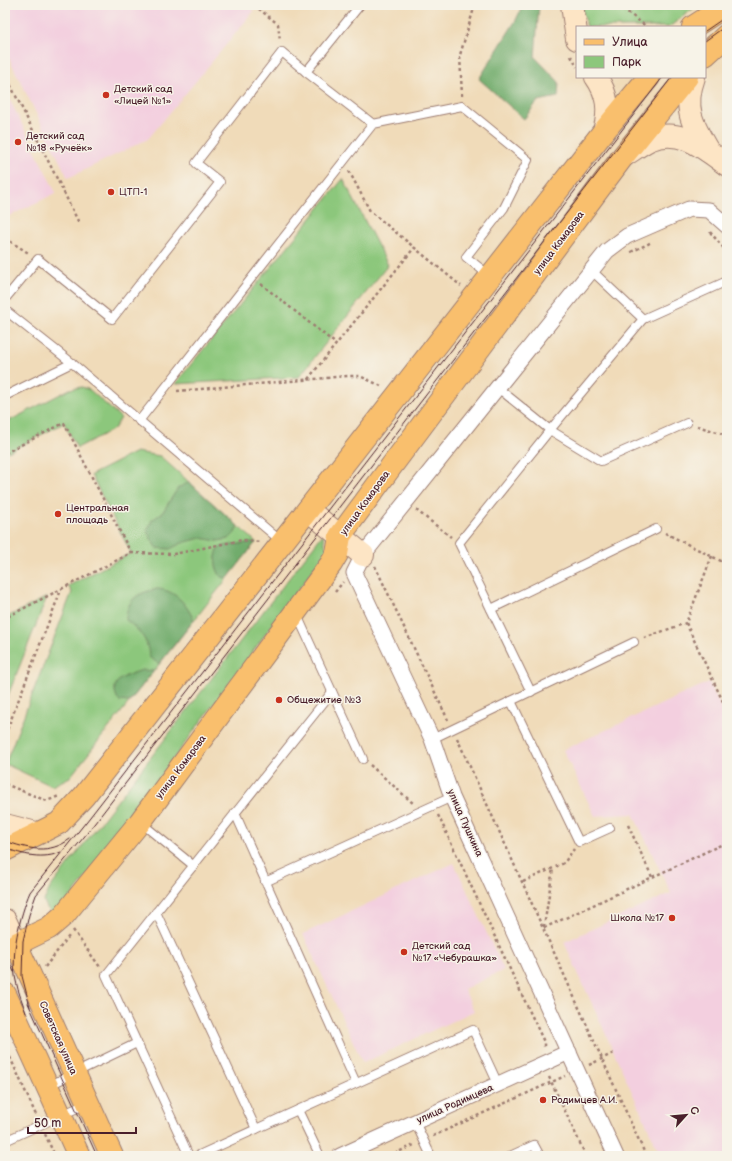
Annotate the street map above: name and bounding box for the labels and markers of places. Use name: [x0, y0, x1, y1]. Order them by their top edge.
place label: Детский сад «Лицей №1»: [114, 83, 172, 107]
marker: Детский сад «Лицей №1»: [101, 90, 111, 100]
place label: Детский сад №18 «Ручеёк»: [26, 130, 93, 154]
marker: Детский сад №18 «Ручеёк»: [13, 137, 23, 147]
place label: ЦТП-1: [119, 186, 148, 198]
marker: ЦТП-1: [106, 187, 116, 197]
place label: Центральная площадь: [66, 502, 129, 526]
marker: Центральная площадь: [53, 509, 63, 519]
place label: Общежитие №3: [287, 694, 361, 706]
marker: Общежитие №3: [274, 695, 284, 705]
place label: Школа №17: [610, 912, 664, 924]
marker: Школа №17: [667, 913, 677, 923]
place label: Детский сад №17 «Чебурашка»: [412, 940, 498, 964]
marker: Детский сад №17 «Чебурашка»: [399, 947, 409, 957]
place label: Родимцев А.И.: [551, 1094, 617, 1106]
marker: Родимцев А.И.: [538, 1095, 548, 1105]

